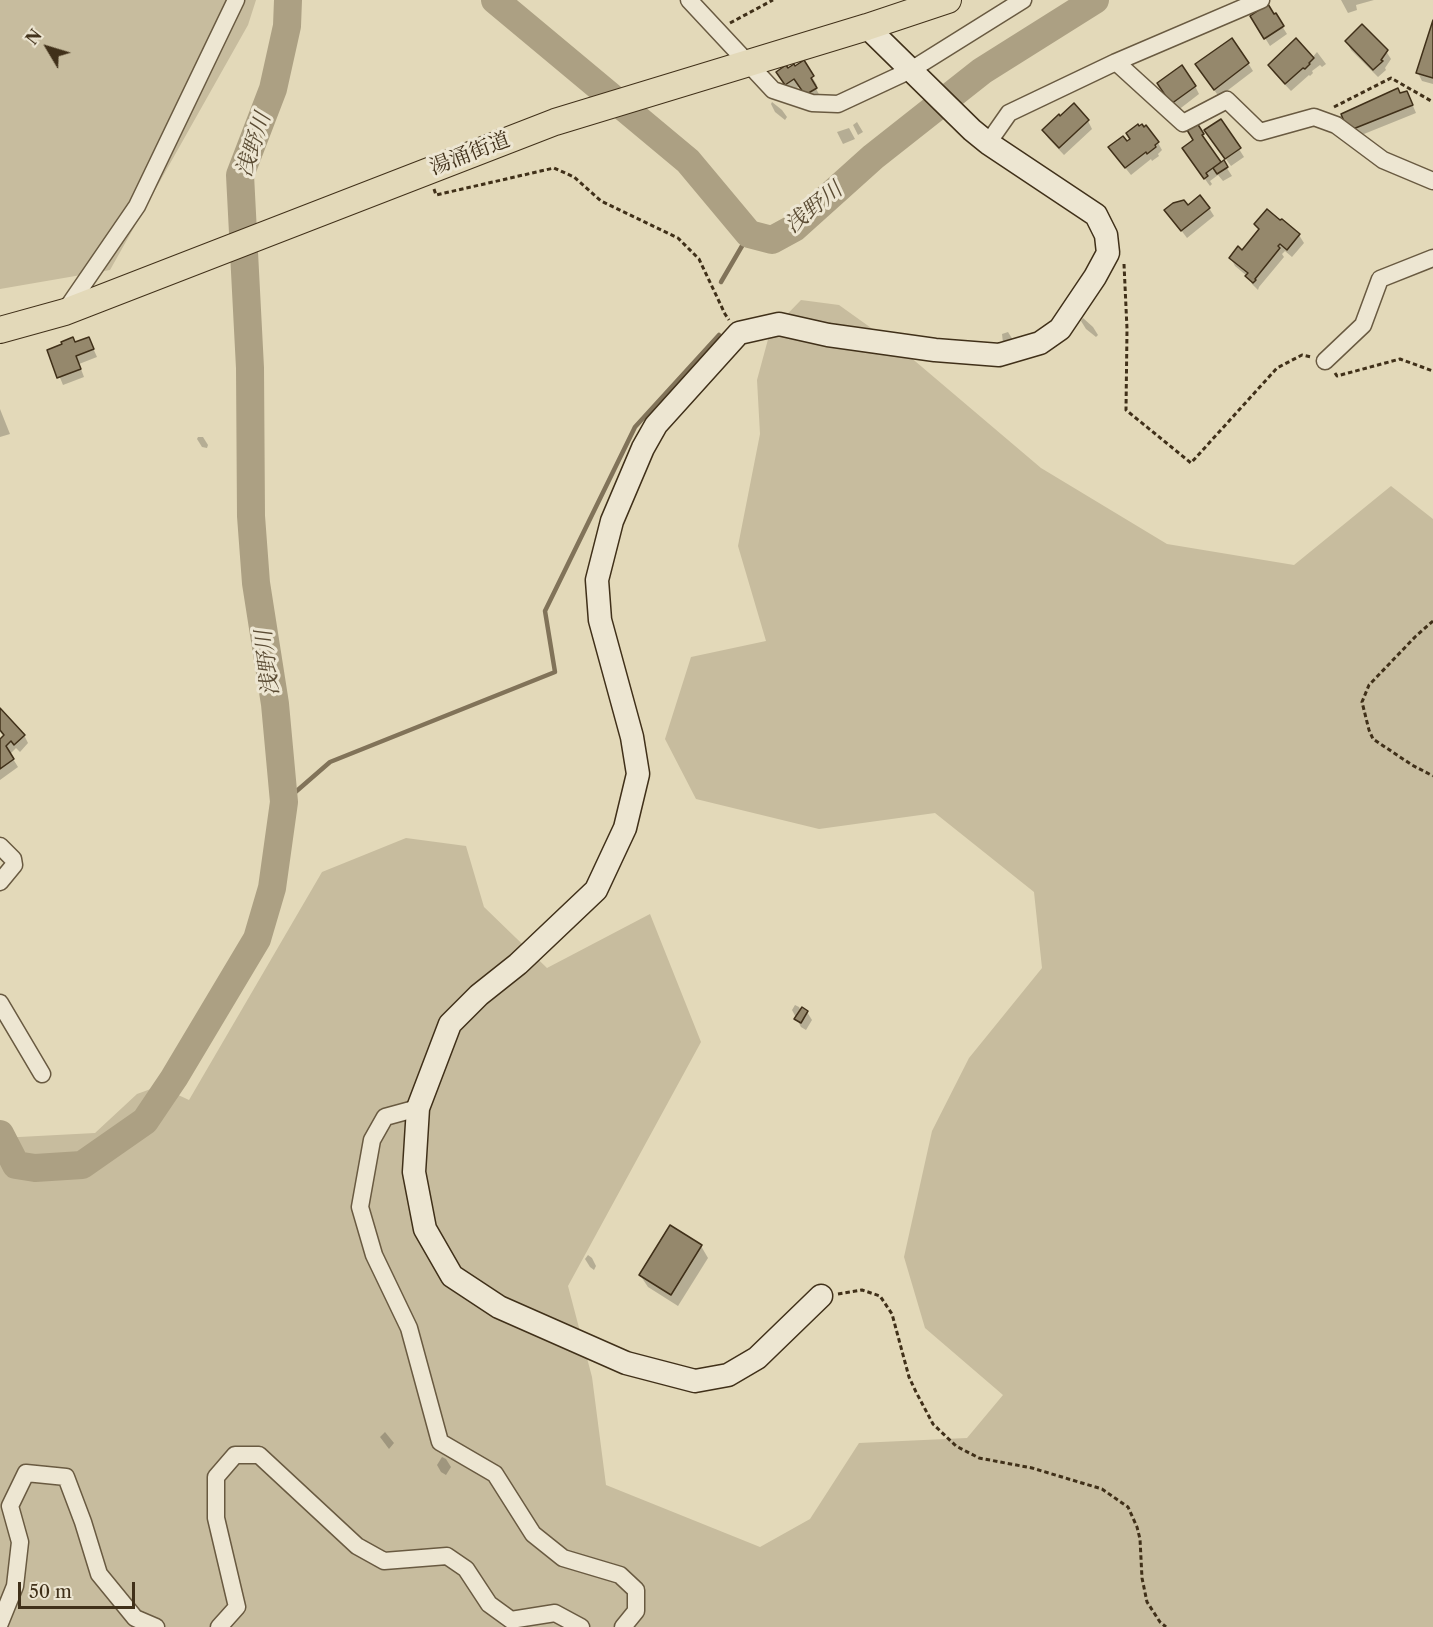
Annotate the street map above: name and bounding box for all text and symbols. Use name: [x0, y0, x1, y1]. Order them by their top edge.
north arrow: [18, 18, 78, 78]
text: N: [22, 25, 46, 49]
water label: 浅野川: [231, 110, 277, 180]
street label: 湯涌街道: [426, 127, 514, 181]
water label: 浅野川: [780, 177, 848, 239]
water label: 浅野川: [251, 629, 285, 697]
scale bar: [21, 1570, 138, 1608]
text: 50 m: [29, 1581, 72, 1603]

